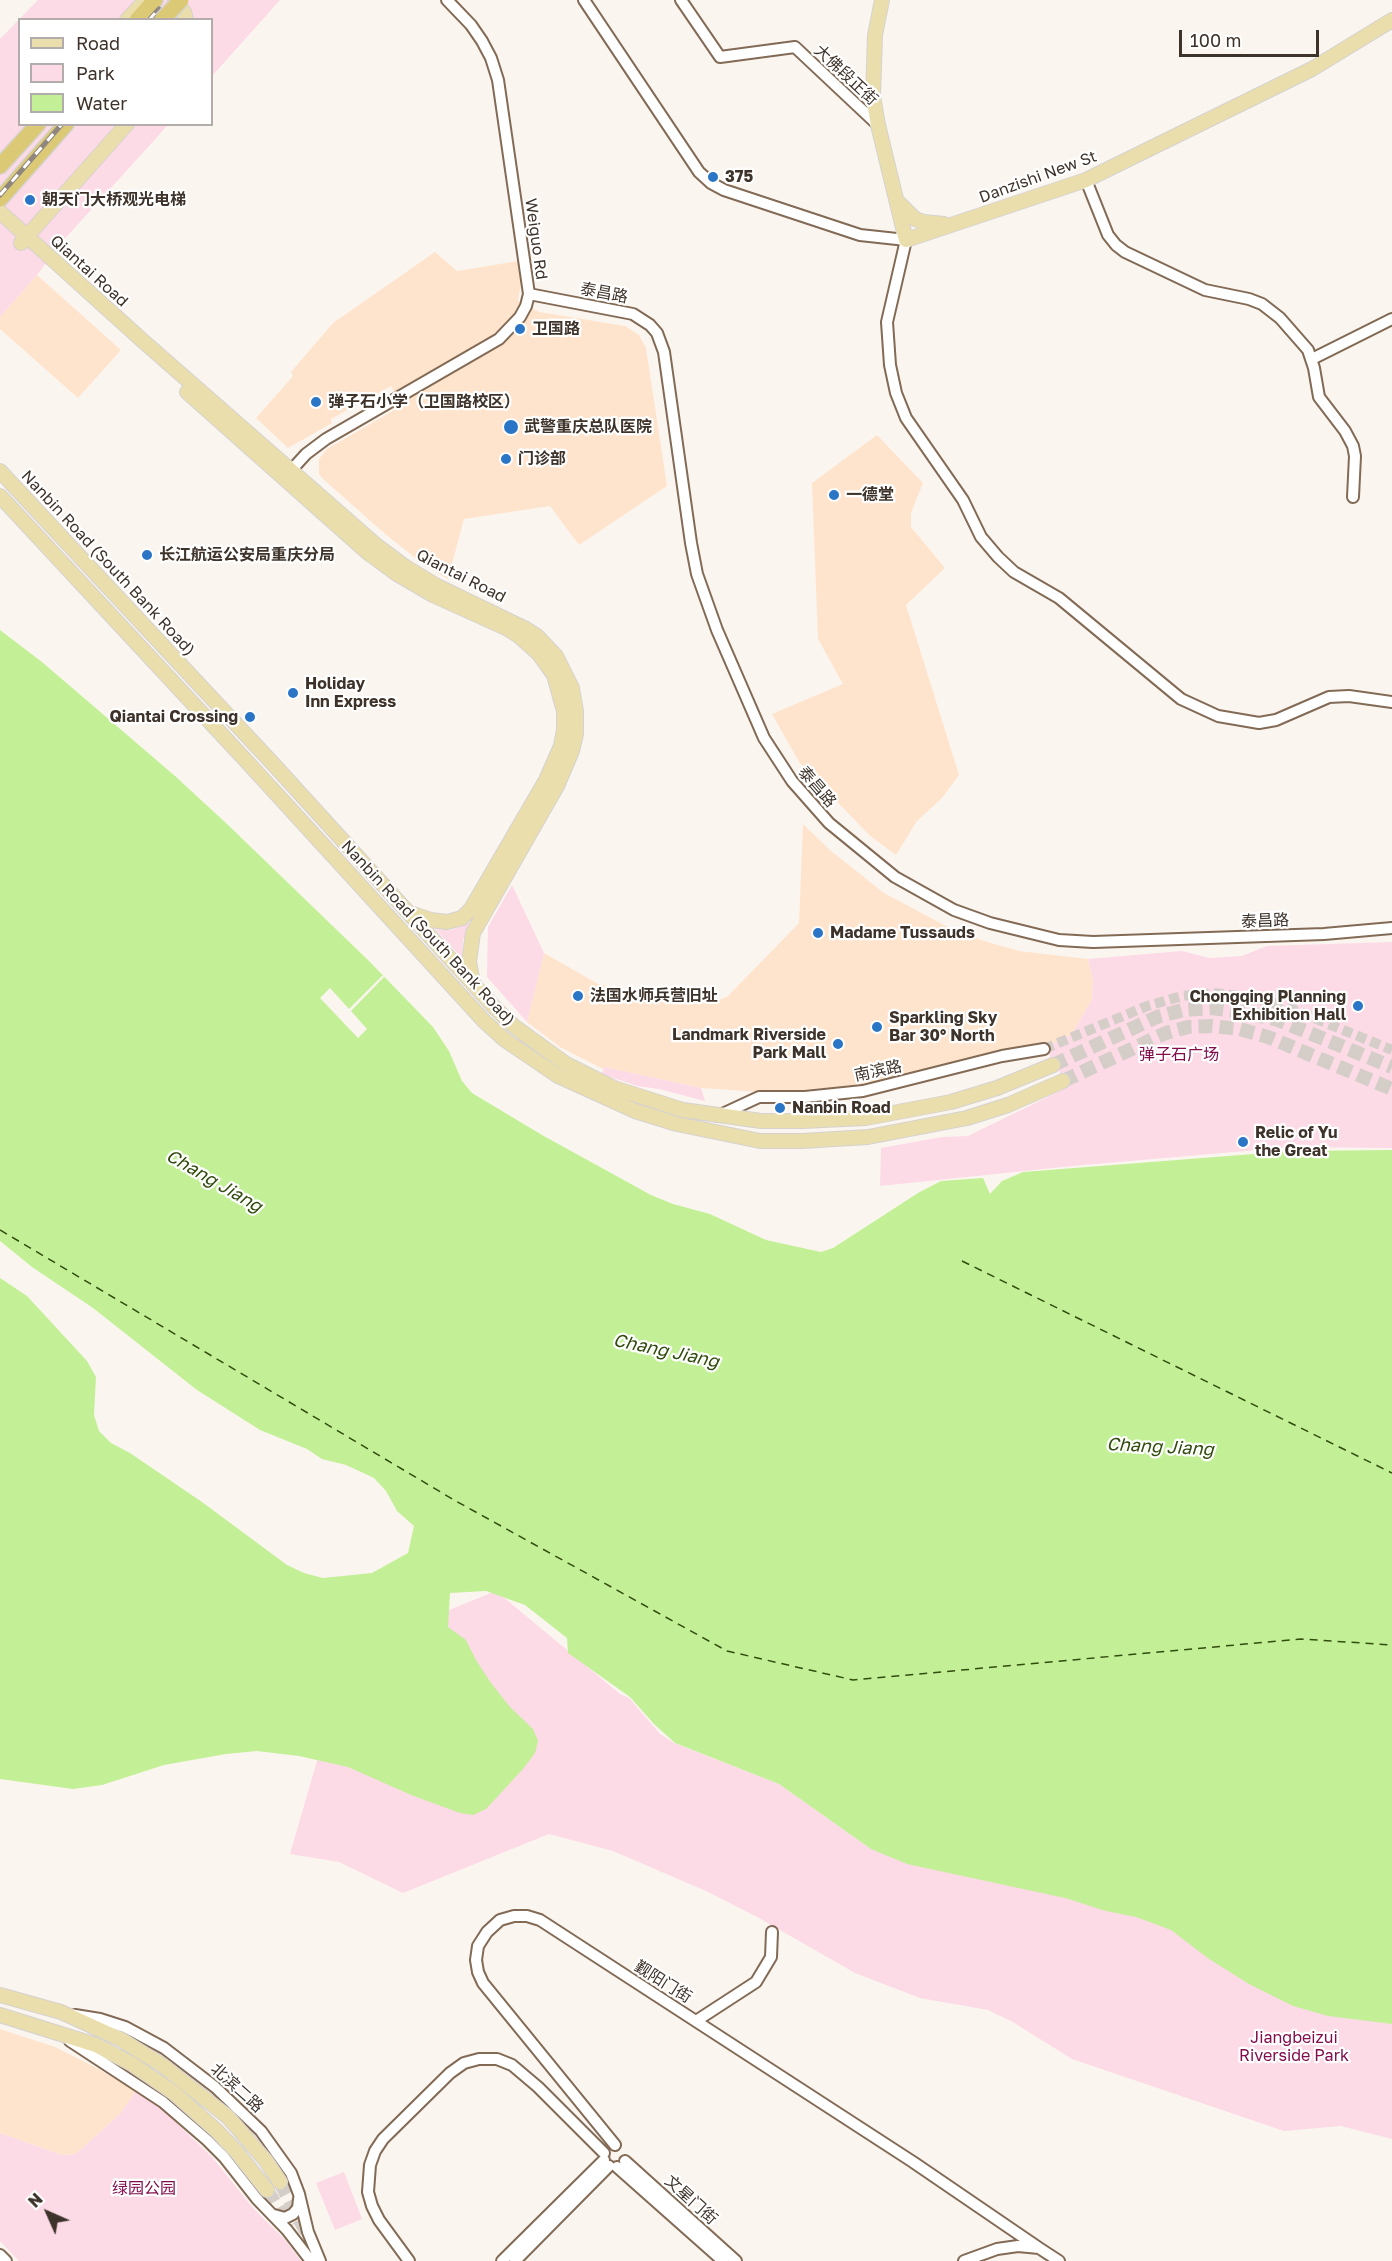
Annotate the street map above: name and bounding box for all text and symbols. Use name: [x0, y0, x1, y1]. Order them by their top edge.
legend: [18, 18, 213, 126]
scale bar: [1182, 18, 1322, 56]
text: 100 m: [1190, 29, 1241, 51]
text: Road: [76, 32, 120, 54]
street label: 大佛段正街: [810, 41, 882, 109]
text: Park: [76, 62, 115, 84]
text: Water: [76, 92, 127, 114]
street label: Danzishi New St: [977, 147, 1099, 207]
place label: 375: [725, 167, 753, 187]
marker: 375: [706, 170, 720, 184]
place label: 朝天门大桥观光电梯: [42, 190, 186, 210]
marker: 朝天门大桥观光电梯: [23, 193, 37, 207]
street label: Weiguo Rd: [521, 197, 551, 281]
street label: Qiantai Road: [46, 231, 132, 311]
street label: 泰昌路: [579, 279, 629, 307]
place label: 卫国路: [532, 319, 580, 339]
marker: 卫国路: [513, 322, 527, 336]
place label: 弹子石小学（卫国路校区）: [328, 392, 520, 412]
marker: 弹子石小学（卫国路校区）: [309, 395, 323, 409]
place label: 武警重庆总队医院: [524, 417, 652, 437]
marker: 武警重庆总队医院: [502, 418, 520, 436]
place label: 门诊部: [518, 449, 566, 469]
marker: 门诊部: [499, 452, 513, 466]
street label: Nanbin Road (South Bank Road): [17, 467, 199, 659]
place label: 一德堂: [846, 485, 894, 505]
marker: 一德堂: [827, 488, 841, 502]
place label: 长江航运公安局重庆分局: [159, 545, 335, 565]
street label: Qiantai Road: [413, 545, 509, 607]
marker: 长江航运公安局重庆分局: [140, 548, 154, 562]
place label: Holiday Inn Express: [305, 674, 396, 712]
marker: Holiday Inn Express: [286, 686, 300, 700]
place label: Qiantai Crossing: [109, 707, 238, 727]
marker: Qiantai Crossing: [243, 710, 257, 724]
street label: 泰昌路: [794, 763, 840, 811]
street label: Nanbin Road (South Bank Road): [337, 837, 519, 1029]
street label: 泰昌路: [1241, 911, 1289, 931]
place label: Madame Tussauds: [830, 923, 975, 943]
marker: Madame Tussauds: [811, 926, 825, 940]
place label: 法国水师兵营旧址: [590, 986, 718, 1006]
place label: Chongqing Planning Exhibition Hall: [1189, 987, 1346, 1025]
marker: 法国水师兵营旧址: [571, 989, 585, 1003]
marker: Chongqing Planning Exhibition Hall: [1351, 999, 1365, 1013]
place label: Sparkling Sky Bar 30° North: [889, 1008, 997, 1046]
marker: Sparkling Sky Bar 30° North: [870, 1020, 884, 1034]
place label: Landmark Riverside Park Mall: [672, 1025, 826, 1063]
marker: Landmark Riverside Park Mall: [831, 1037, 845, 1051]
park label: 弹子石广场: [1139, 1045, 1219, 1065]
street label: 南滨路: [853, 1057, 903, 1085]
place label: Nanbin Road: [792, 1098, 891, 1118]
marker: Nanbin Road: [773, 1101, 787, 1115]
place label: Relic of Yu the Great: [1255, 1123, 1338, 1161]
marker: Relic of Yu the Great: [1236, 1135, 1250, 1149]
water label: Chang Jiang: [162, 1145, 266, 1217]
water label: Chang Jiang: [611, 1329, 721, 1373]
water label: Chang Jiang: [1106, 1433, 1214, 1461]
street label: 觐阳门街: [631, 1957, 695, 2007]
park label: Jiangbeizui Riverside Park: [1239, 2028, 1349, 2066]
street label: 北滨二路: [207, 2059, 267, 2117]
street label: 文星门街: [661, 2171, 721, 2229]
park label: 绿园公园: [112, 2179, 176, 2199]
north arrow: [18, 2183, 78, 2243]
text: N: [24, 2189, 47, 2212]

